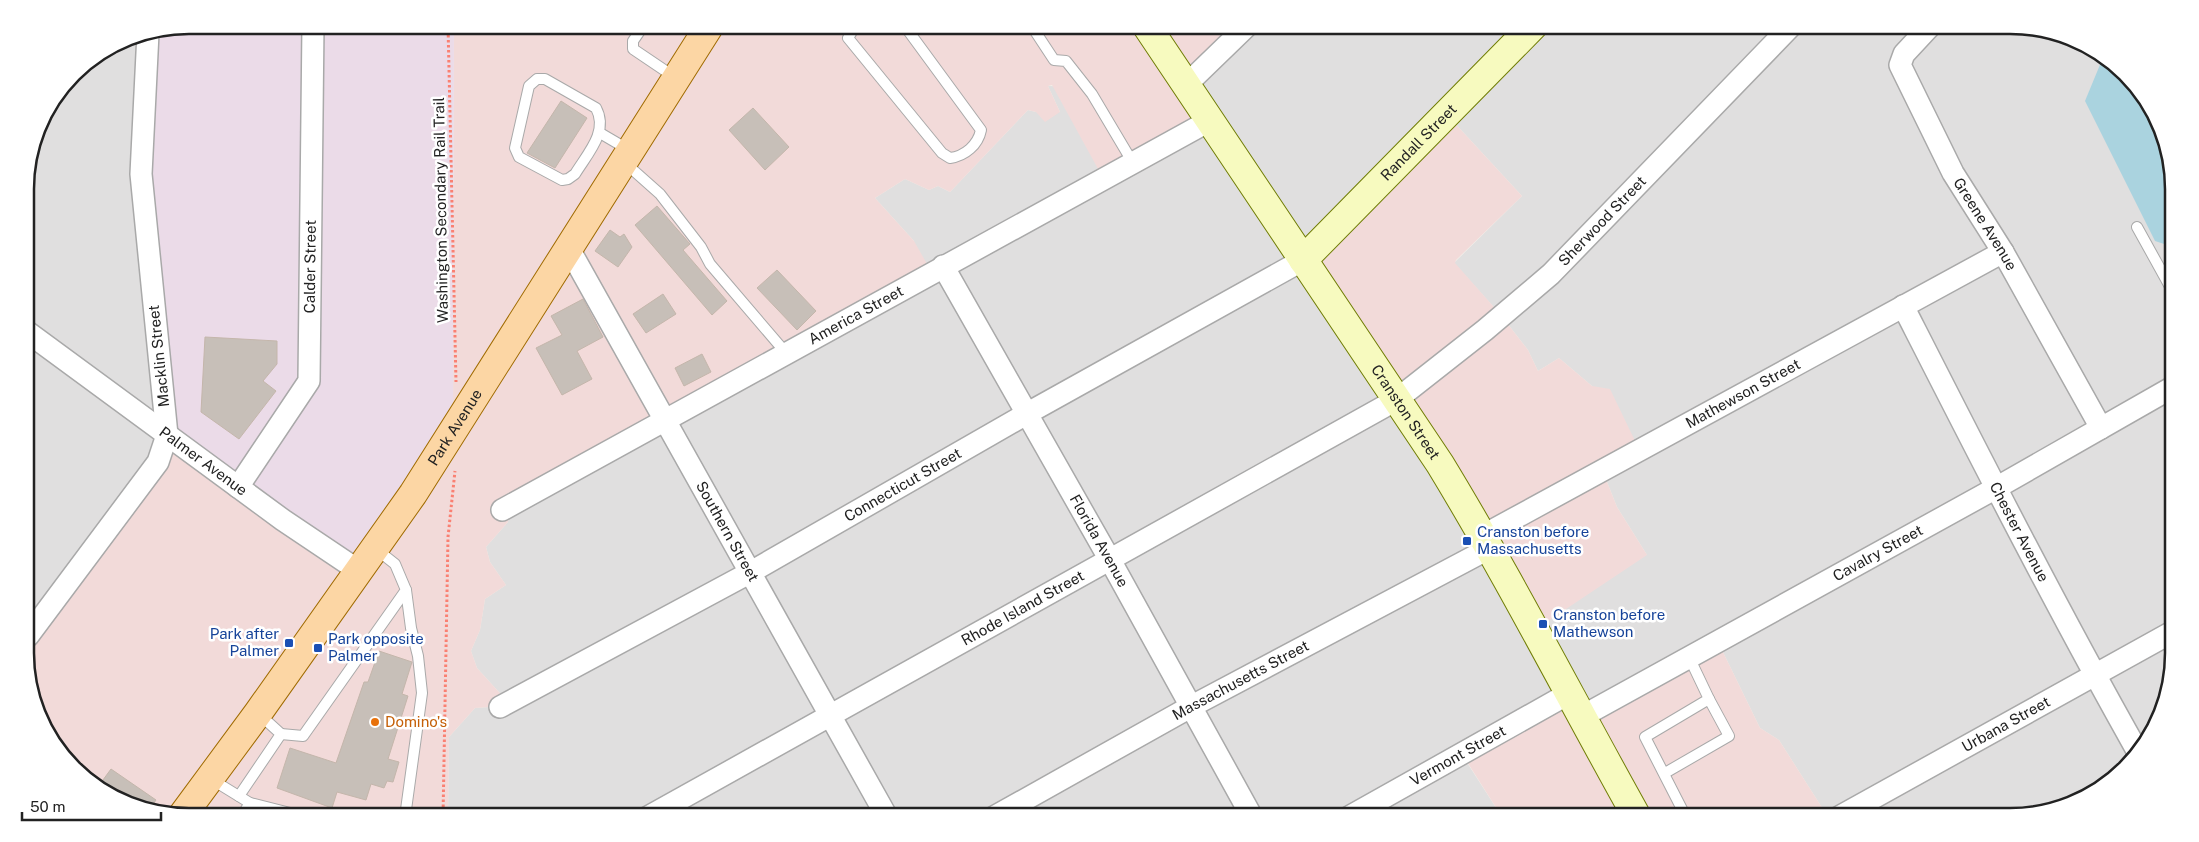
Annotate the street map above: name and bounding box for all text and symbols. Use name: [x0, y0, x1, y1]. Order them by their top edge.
street label: Washington Secondary Rail Trail: [430, 97, 451, 323]
street label: Randall Street: [1377, 100, 1460, 184]
street label: Sherwood Street: [1555, 172, 1649, 269]
street label: Greene Avenue: [1950, 174, 2021, 273]
street label: Calder Street: [301, 220, 319, 313]
street label: America Street: [805, 282, 906, 348]
street label: Macklin Street: [145, 304, 172, 408]
street label: Mathewson Street: [1683, 355, 1803, 431]
street label: Cranston Street: [1368, 361, 1444, 463]
street label: Park Avenue: [424, 386, 485, 469]
street label: Palmer Avenue: [156, 423, 251, 499]
street label: Connecticut Street: [841, 444, 964, 525]
street label: Southern Street: [693, 478, 763, 585]
street label: Chester Avenue: [1987, 479, 2053, 584]
street label: Florida Avenue: [1067, 491, 1132, 590]
street label: Cavalry Street: [1830, 521, 1926, 584]
place label: Cranston before Massachusetts: [1477, 523, 1589, 557]
marker: Cranston before Massachusetts: [1461, 535, 1473, 547]
street label: Rhode Island Street: [958, 567, 1087, 649]
place label: Cranston before Mathewson: [1553, 606, 1665, 640]
marker: Cranston before Mathewson: [1537, 618, 1549, 630]
place label: Park after Palmer: [210, 625, 279, 659]
place label: Park opposite Palmer: [328, 630, 424, 664]
marker: Park after Palmer: [283, 637, 295, 649]
street label: Massachusetts Street: [1169, 637, 1312, 723]
marker: Park opposite Palmer: [312, 642, 324, 654]
street label: Urbana Street: [1959, 693, 2053, 755]
place label: Domino's: [385, 713, 447, 730]
marker: Domino's: [369, 716, 381, 728]
street label: Vermont Street: [1407, 722, 1509, 789]
scale bar: [22, 790, 161, 822]
text: 50 m: [30, 798, 65, 815]

